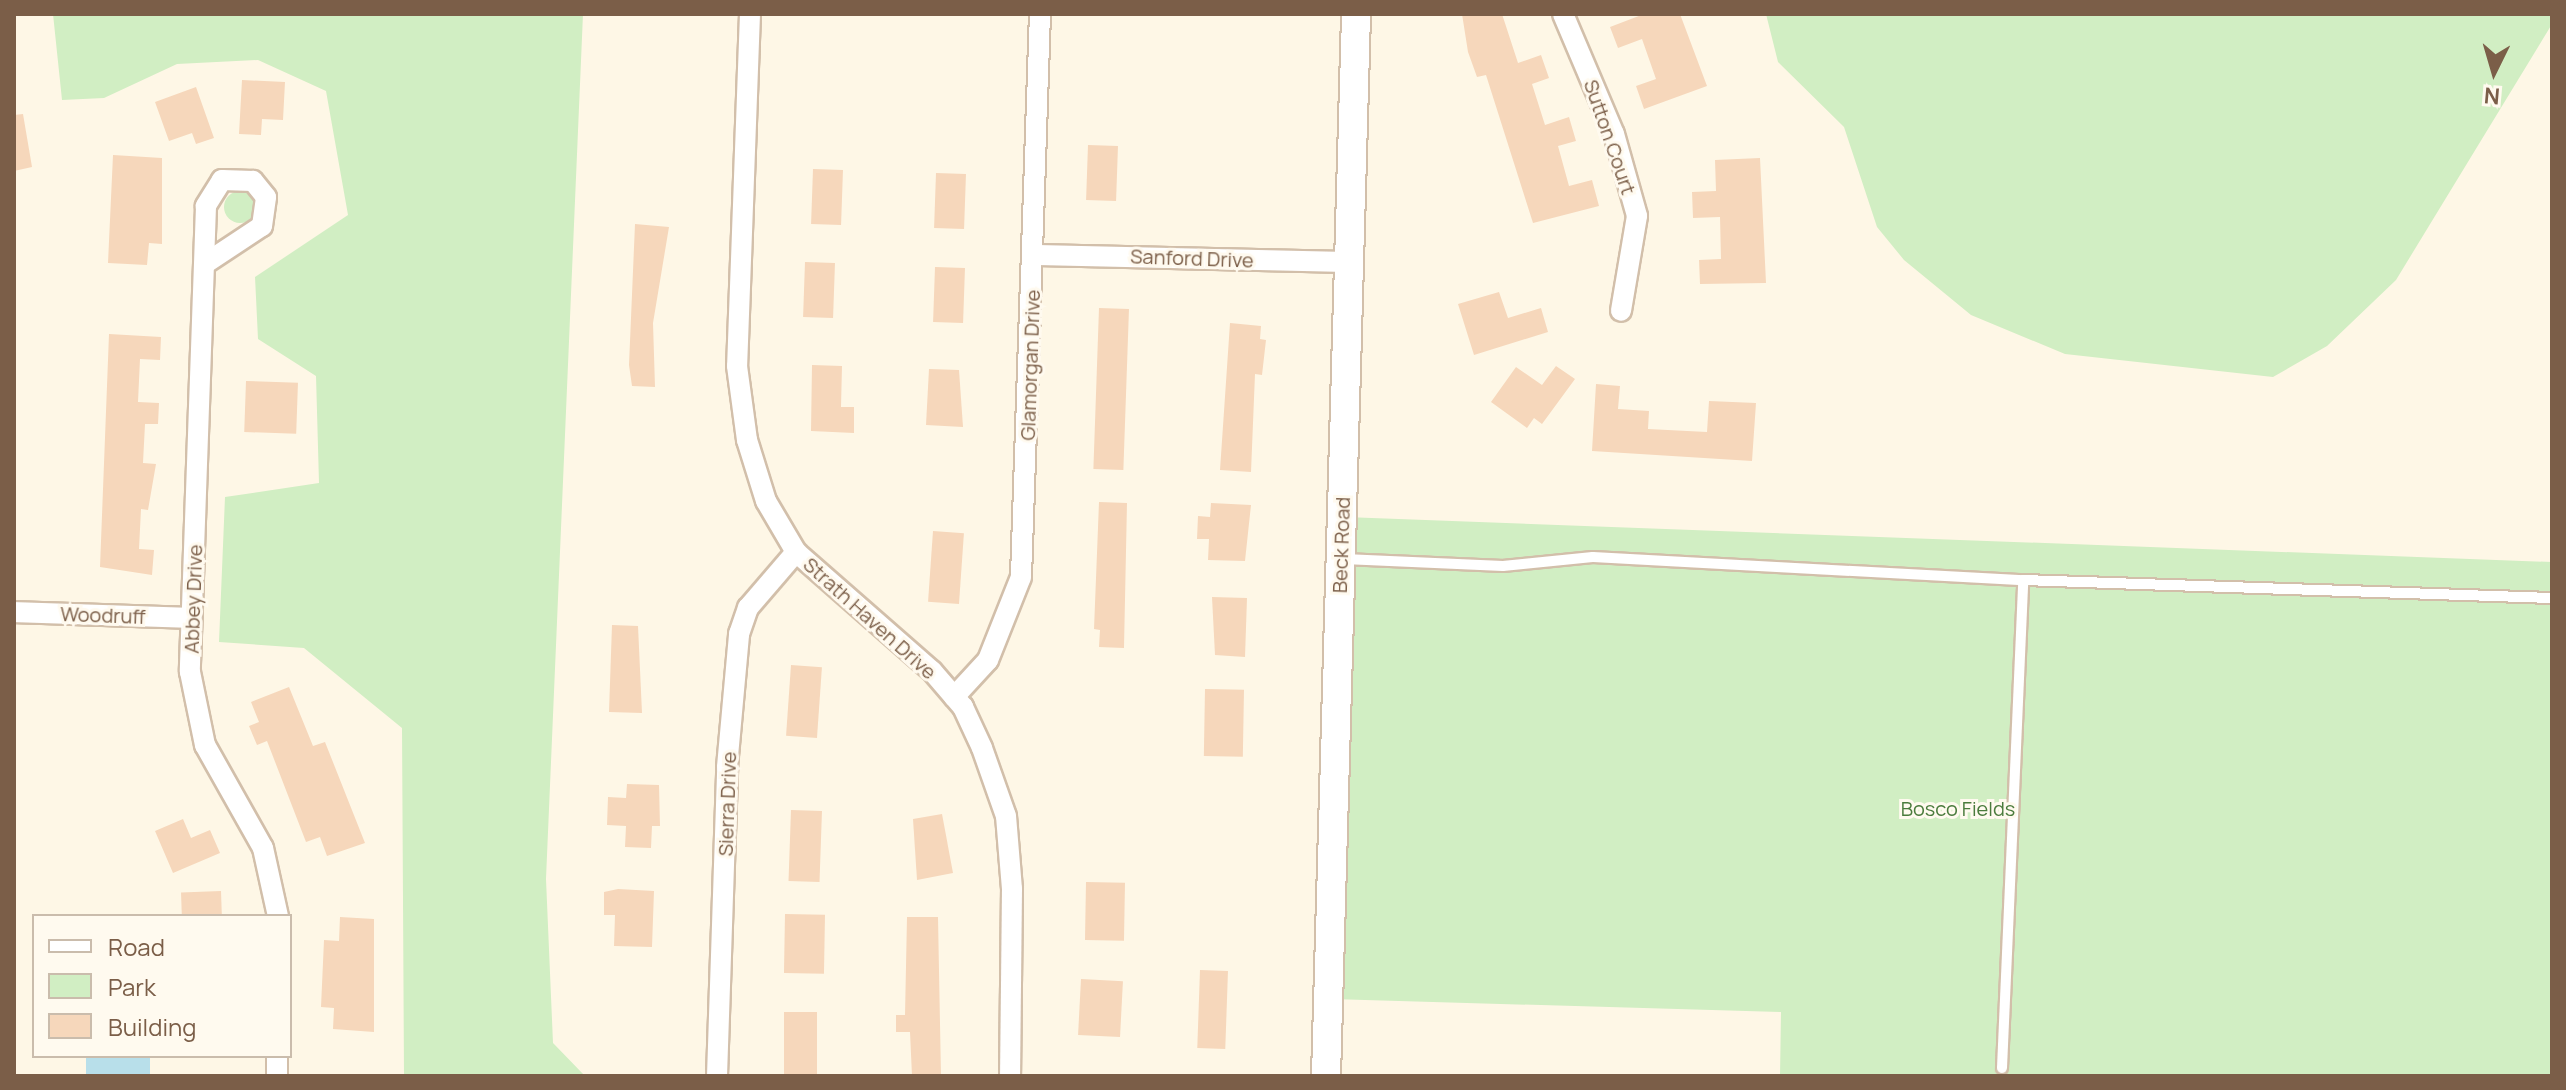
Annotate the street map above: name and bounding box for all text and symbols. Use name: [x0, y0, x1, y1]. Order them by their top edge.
north arrow: [2454, 32, 2534, 112]
street label: Sutton Court: [1579, 76, 1641, 198]
text: N: [2483, 80, 2501, 112]
street label: Sanford Drive: [1130, 244, 1254, 272]
street label: Glamorgan Drive: [1015, 289, 1045, 441]
street label: Beck Road: [1327, 496, 1355, 594]
street label: Abbey Drive: [179, 544, 207, 654]
street label: Strath Haven Drive: [799, 552, 941, 684]
street label: Woodruff: [60, 602, 146, 628]
street label: Sierra Drive: [713, 751, 741, 857]
park label: Bosco Fields: [1901, 796, 2015, 820]
legend: [32, 914, 292, 1058]
text: Road: [108, 930, 165, 963]
text: Park: [108, 970, 156, 1003]
text: Building: [108, 1010, 196, 1043]

